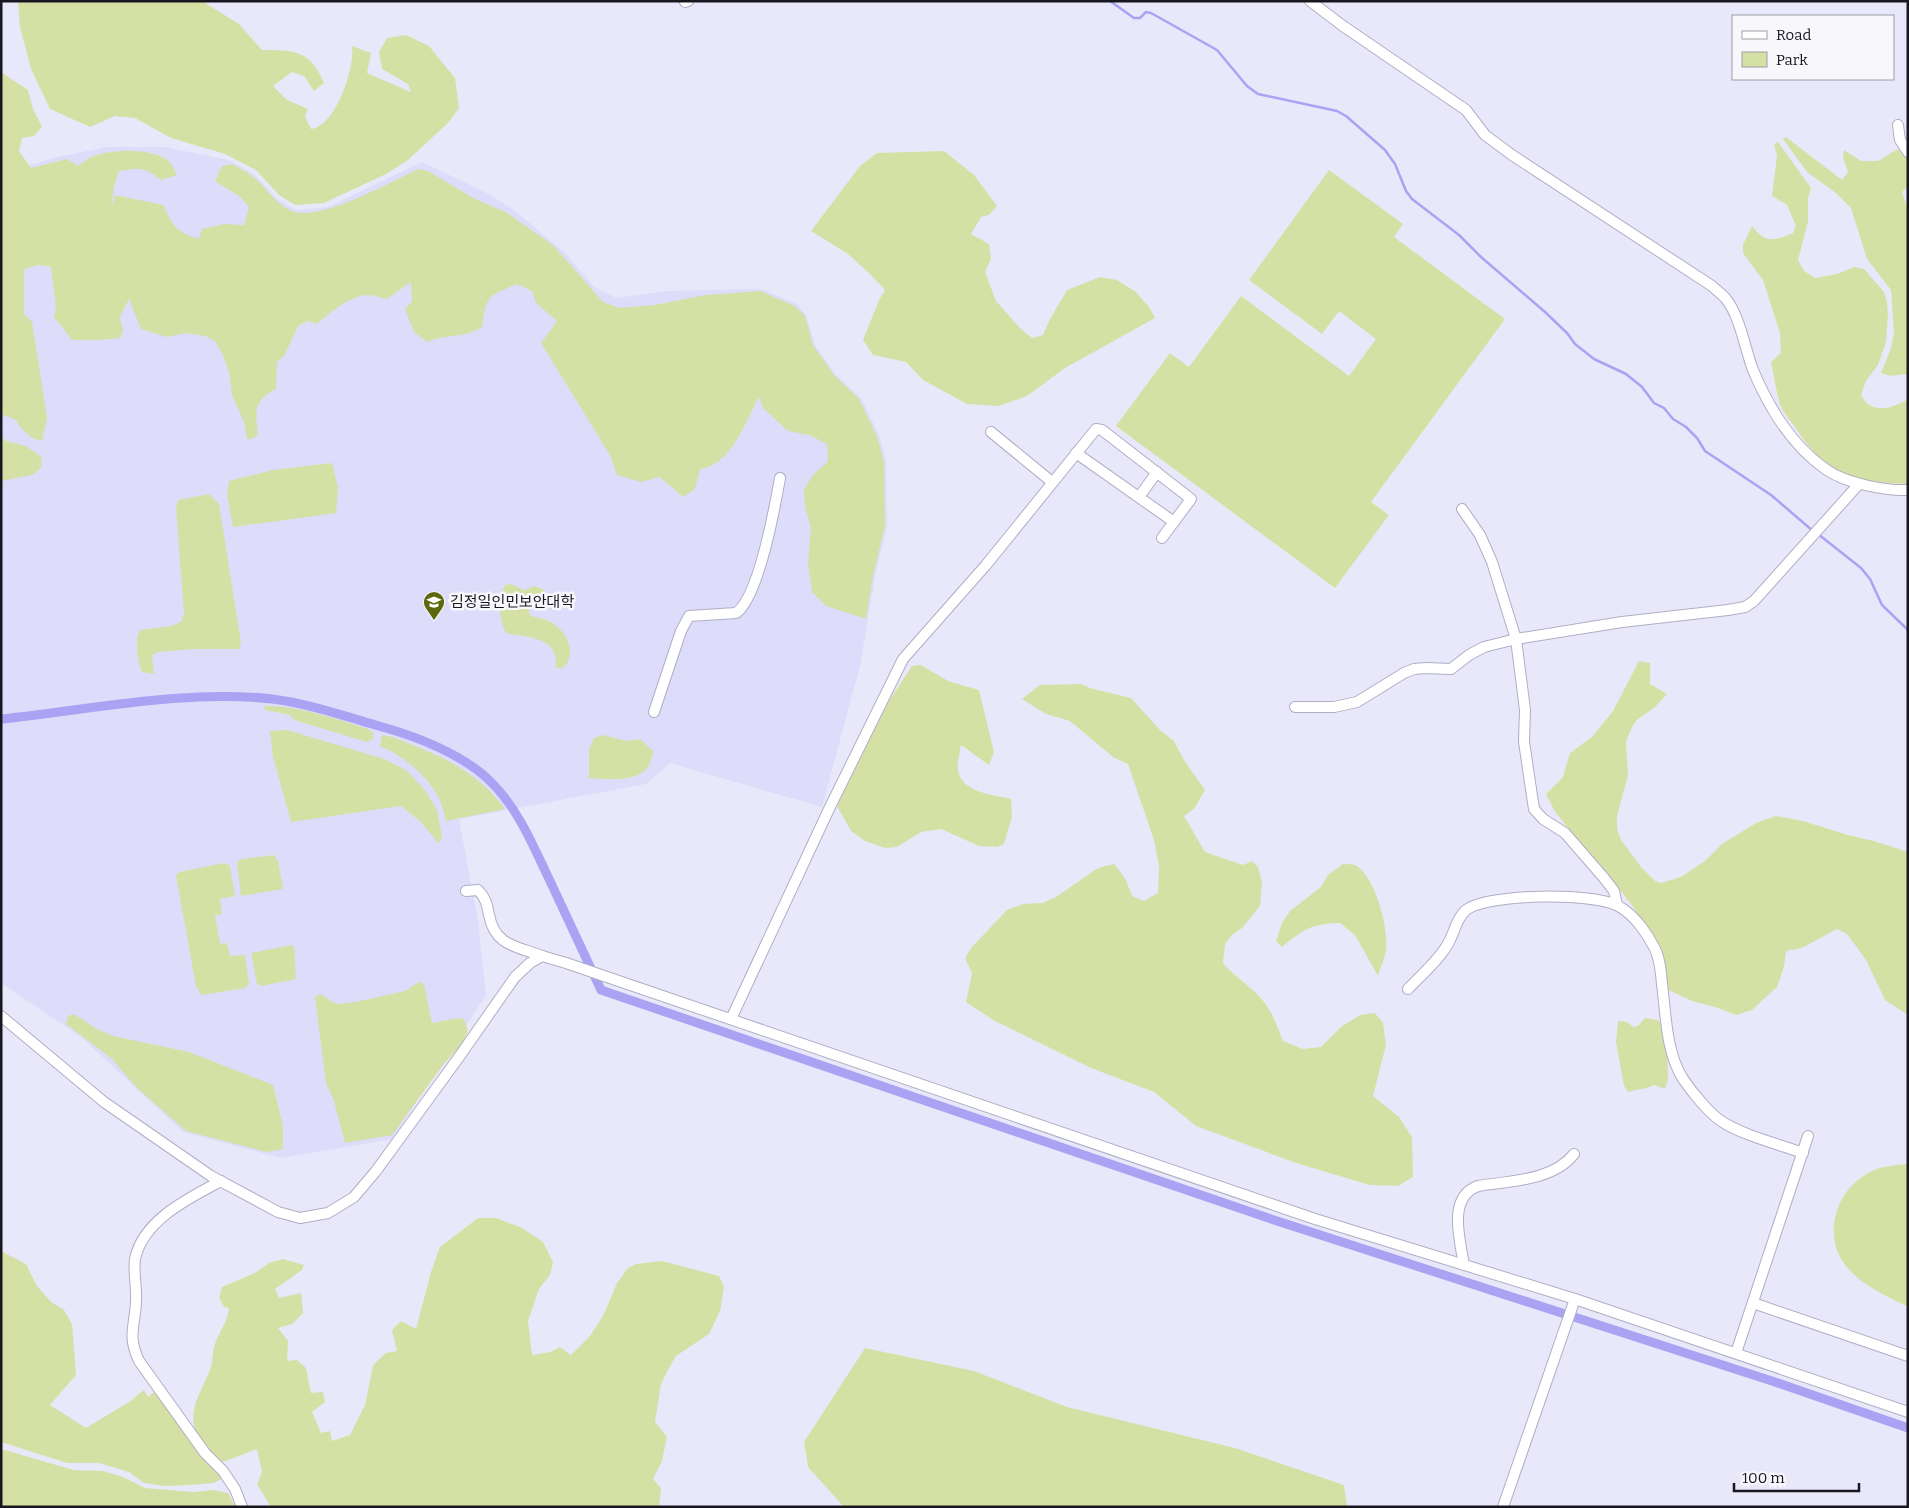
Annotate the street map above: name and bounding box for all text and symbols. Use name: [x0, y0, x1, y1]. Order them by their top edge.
legend: [1732, 15, 1894, 80]
text: Road: [1776, 26, 1811, 44]
text: Park: [1776, 51, 1808, 69]
school or university icon: 김정일인민보안대학: [422, 590, 446, 621]
place label: 김정일인민보안대학: [450, 593, 574, 611]
scale bar: [1734, 1460, 1859, 1492]
text: 100 m: [1742, 1469, 1785, 1487]

